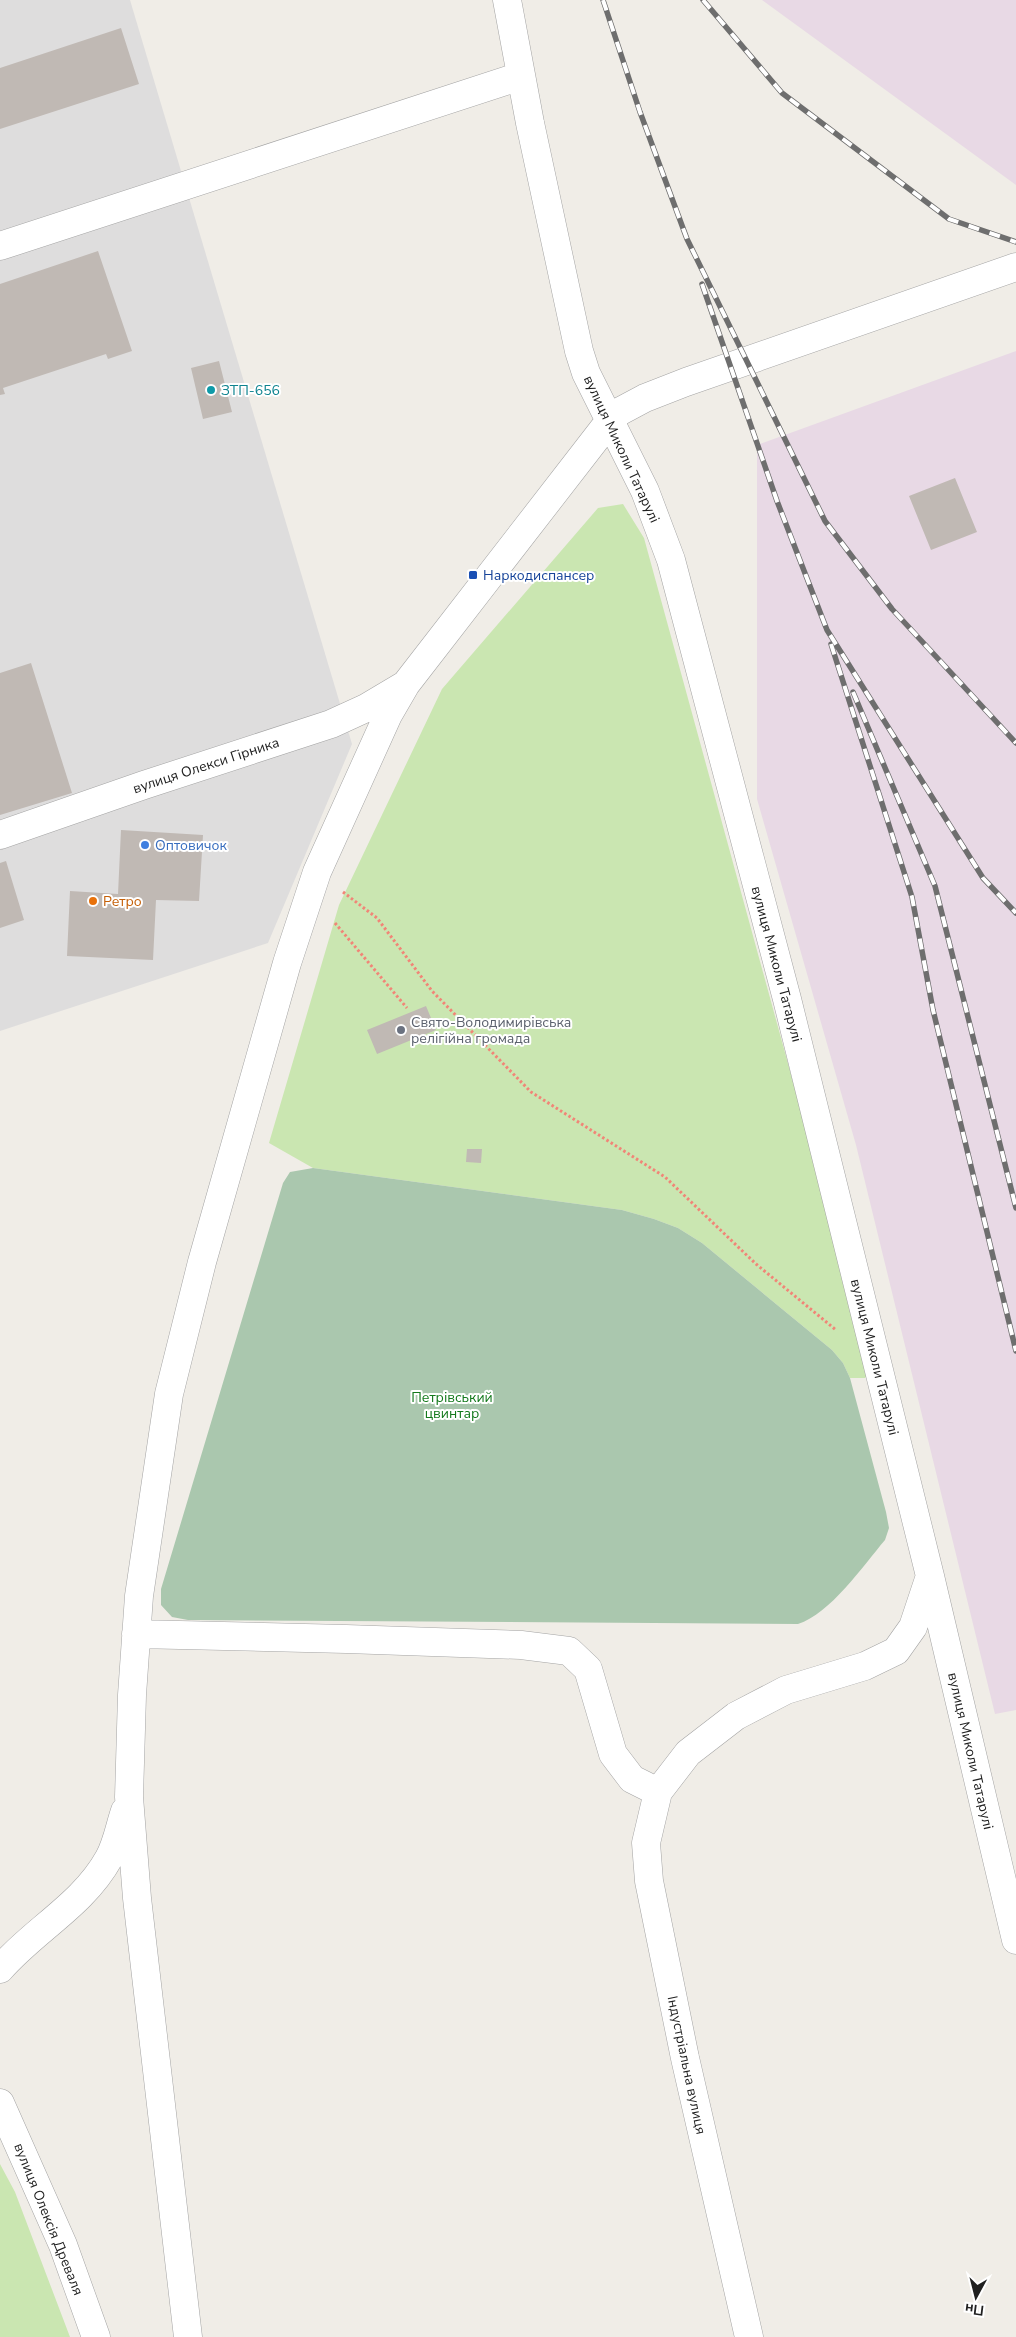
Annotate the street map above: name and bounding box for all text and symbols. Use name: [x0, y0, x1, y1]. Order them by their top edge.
street label: вулиця Миколи Татарулі: [579, 372, 664, 526]
place label: ЗТП-656: [221, 381, 280, 400]
marker: ЗТП-656: [205, 384, 217, 396]
place label: Наркодиспансер: [483, 566, 594, 585]
marker: Наркодиспансер: [467, 569, 479, 581]
street label: вулиця Олекси Гірника: [131, 733, 282, 798]
place label: Оптовичок: [155, 836, 228, 855]
marker: Оптовичок: [139, 839, 151, 851]
street label: вулиця Миколи Татарулі: [747, 884, 806, 1044]
place label: Ретро: [103, 892, 142, 911]
marker: Ретро: [87, 895, 99, 907]
place label: Свято-Володимирівська релігійна громада: [411, 1013, 571, 1048]
marker: Свято-Володимирівська релігійна громада: [395, 1024, 407, 1036]
street label: вулиця Миколи Татарулі: [846, 1277, 903, 1437]
park label: Петрівський цвинтар: [411, 1388, 493, 1423]
street label: вулиця Миколи Татарулі: [943, 1671, 998, 1832]
street label: Індустріальна вулиця: [663, 1994, 710, 2136]
street label: вулиця Олексія Древаля: [9, 2140, 88, 2298]
north arrow: [951, 2272, 1001, 2322]
text: Пн: [964, 2299, 985, 2320]

